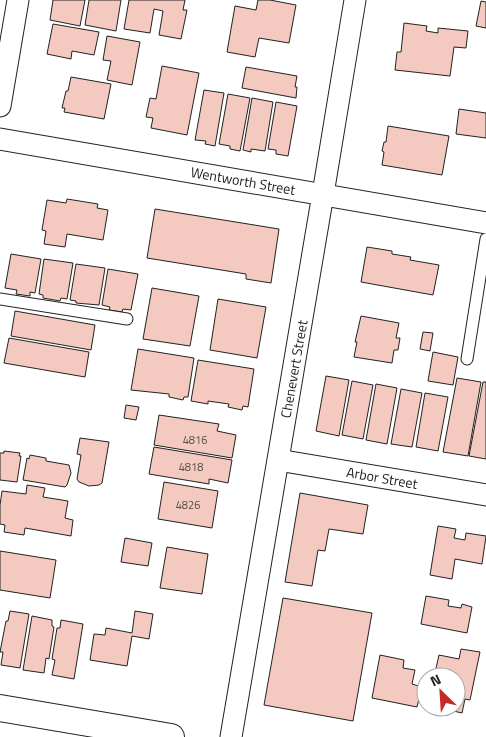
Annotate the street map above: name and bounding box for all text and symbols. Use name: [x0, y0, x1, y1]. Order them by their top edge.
street label: Wentworth Street: [189, 161, 297, 200]
street label: Chenevert Street: [275, 318, 312, 420]
house number: 4816: [183, 432, 207, 448]
house number: 4818: [179, 459, 203, 475]
street label: Arbor Street: [345, 461, 419, 494]
house number: 4826: [176, 497, 200, 513]
north arrow: [416, 667, 466, 717]
text: N: [426, 668, 444, 691]

